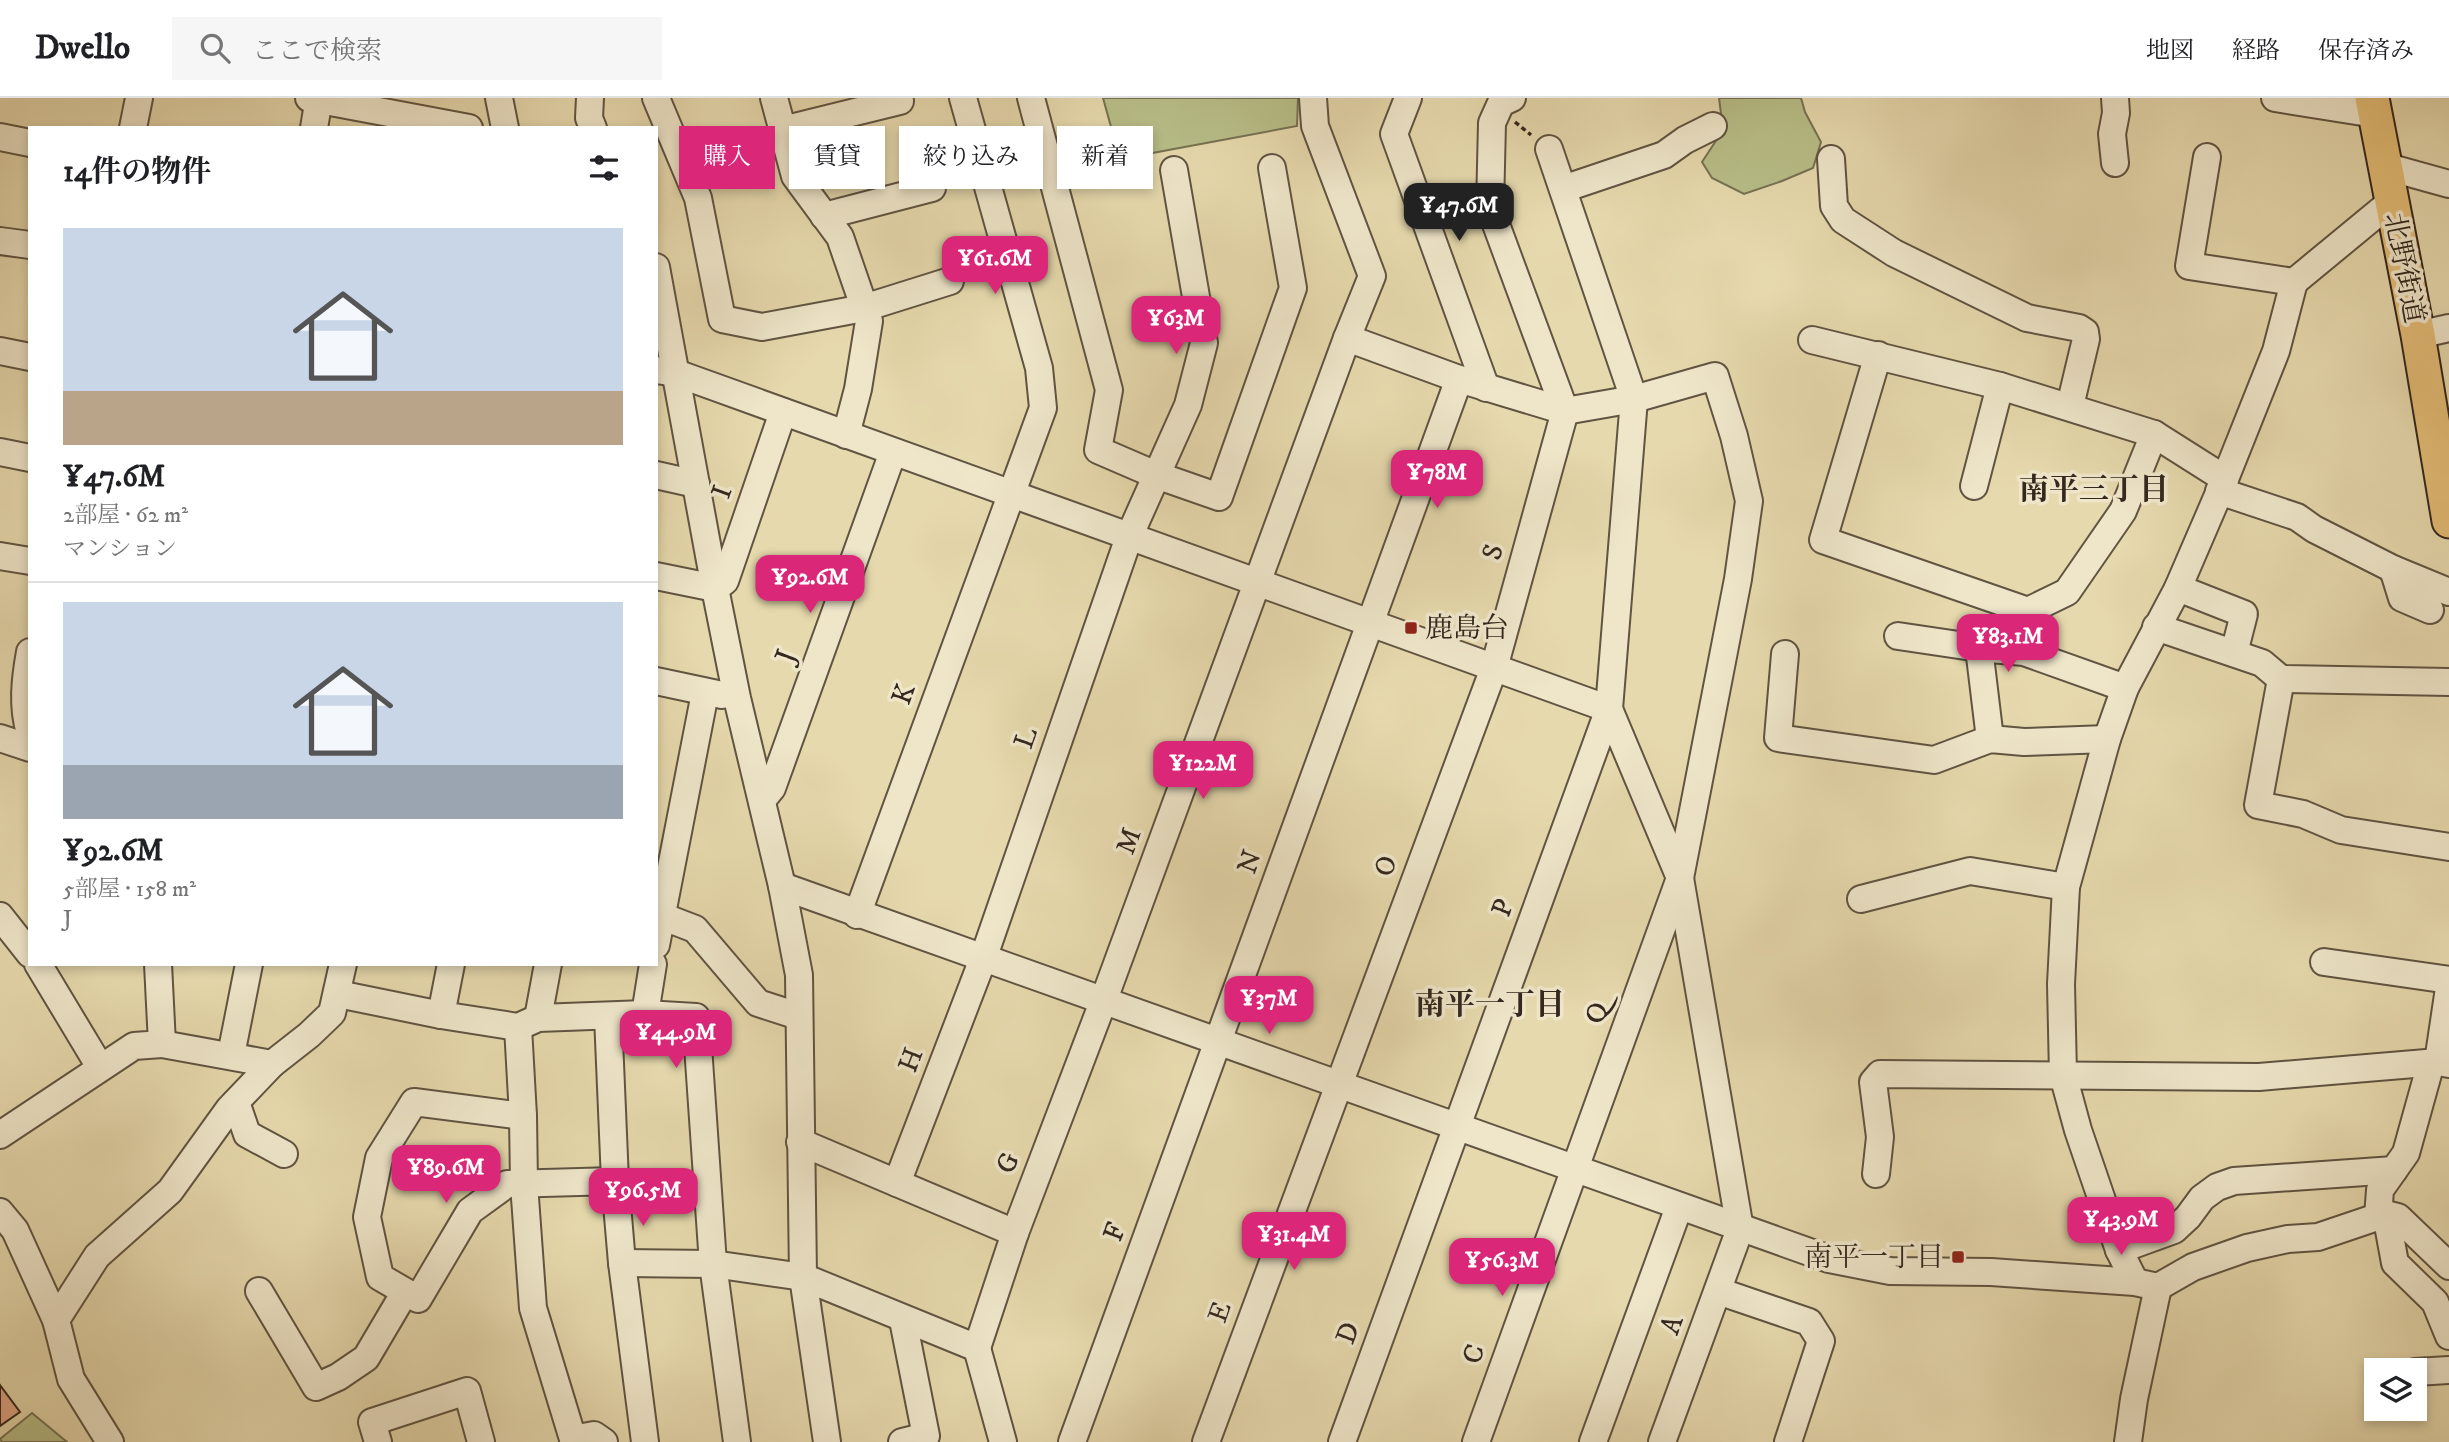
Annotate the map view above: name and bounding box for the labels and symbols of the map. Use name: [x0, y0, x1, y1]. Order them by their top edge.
pin: ¥47.6M: [1402, 184, 1516, 243]
street label: 北野街道: [2376, 210, 2432, 326]
pin: ¥61.6M: [938, 236, 1052, 296]
pin: ¥63M: [1135, 296, 1217, 356]
pin: ¥78M: [1396, 450, 1478, 510]
district label: 南平三丁目: [2019, 472, 2169, 509]
street label: I: [704, 481, 740, 503]
street label: S: [1474, 540, 1512, 564]
pin: ¥92.6M: [753, 556, 867, 615]
place label: 鹿島台: [1425, 611, 1509, 646]
pin: ¥83.1M: [1951, 614, 2065, 674]
marker: 鹿島台: [1403, 620, 1419, 636]
street label: J: [767, 645, 804, 670]
street label: K: [884, 678, 924, 709]
street label: L: [1006, 723, 1046, 753]
pin: ¥122M: [1154, 742, 1252, 801]
street label: M: [1108, 823, 1150, 859]
street label: N: [1230, 845, 1270, 879]
street label: O: [1366, 851, 1406, 881]
street label: P: [1484, 894, 1522, 922]
pin: ¥37M: [1228, 976, 1310, 1036]
street label: Q: [1577, 985, 1622, 1029]
district label: 南平一丁目: [1415, 987, 1565, 1024]
pin: ¥44.9M: [619, 1010, 733, 1070]
street label: H: [890, 1043, 932, 1077]
pin: ¥89.6M: [389, 1146, 503, 1205]
street label: G: [988, 1148, 1028, 1178]
pin: ¥96.5M: [586, 1168, 700, 1228]
pin: ¥43.9M: [2064, 1198, 2178, 1257]
pin: ¥31.4M: [1237, 1212, 1351, 1272]
street label: F: [1096, 1218, 1134, 1246]
pin: ¥56.3M: [1445, 1238, 1559, 1298]
place label: 南平一丁目: [1804, 1240, 1944, 1275]
marker: 南平一丁目: [1950, 1249, 1966, 1265]
street label: E: [1200, 1297, 1240, 1327]
street label: A: [1653, 1310, 1692, 1339]
street label: D: [1328, 1317, 1368, 1349]
street label: C: [1454, 1339, 1494, 1369]

